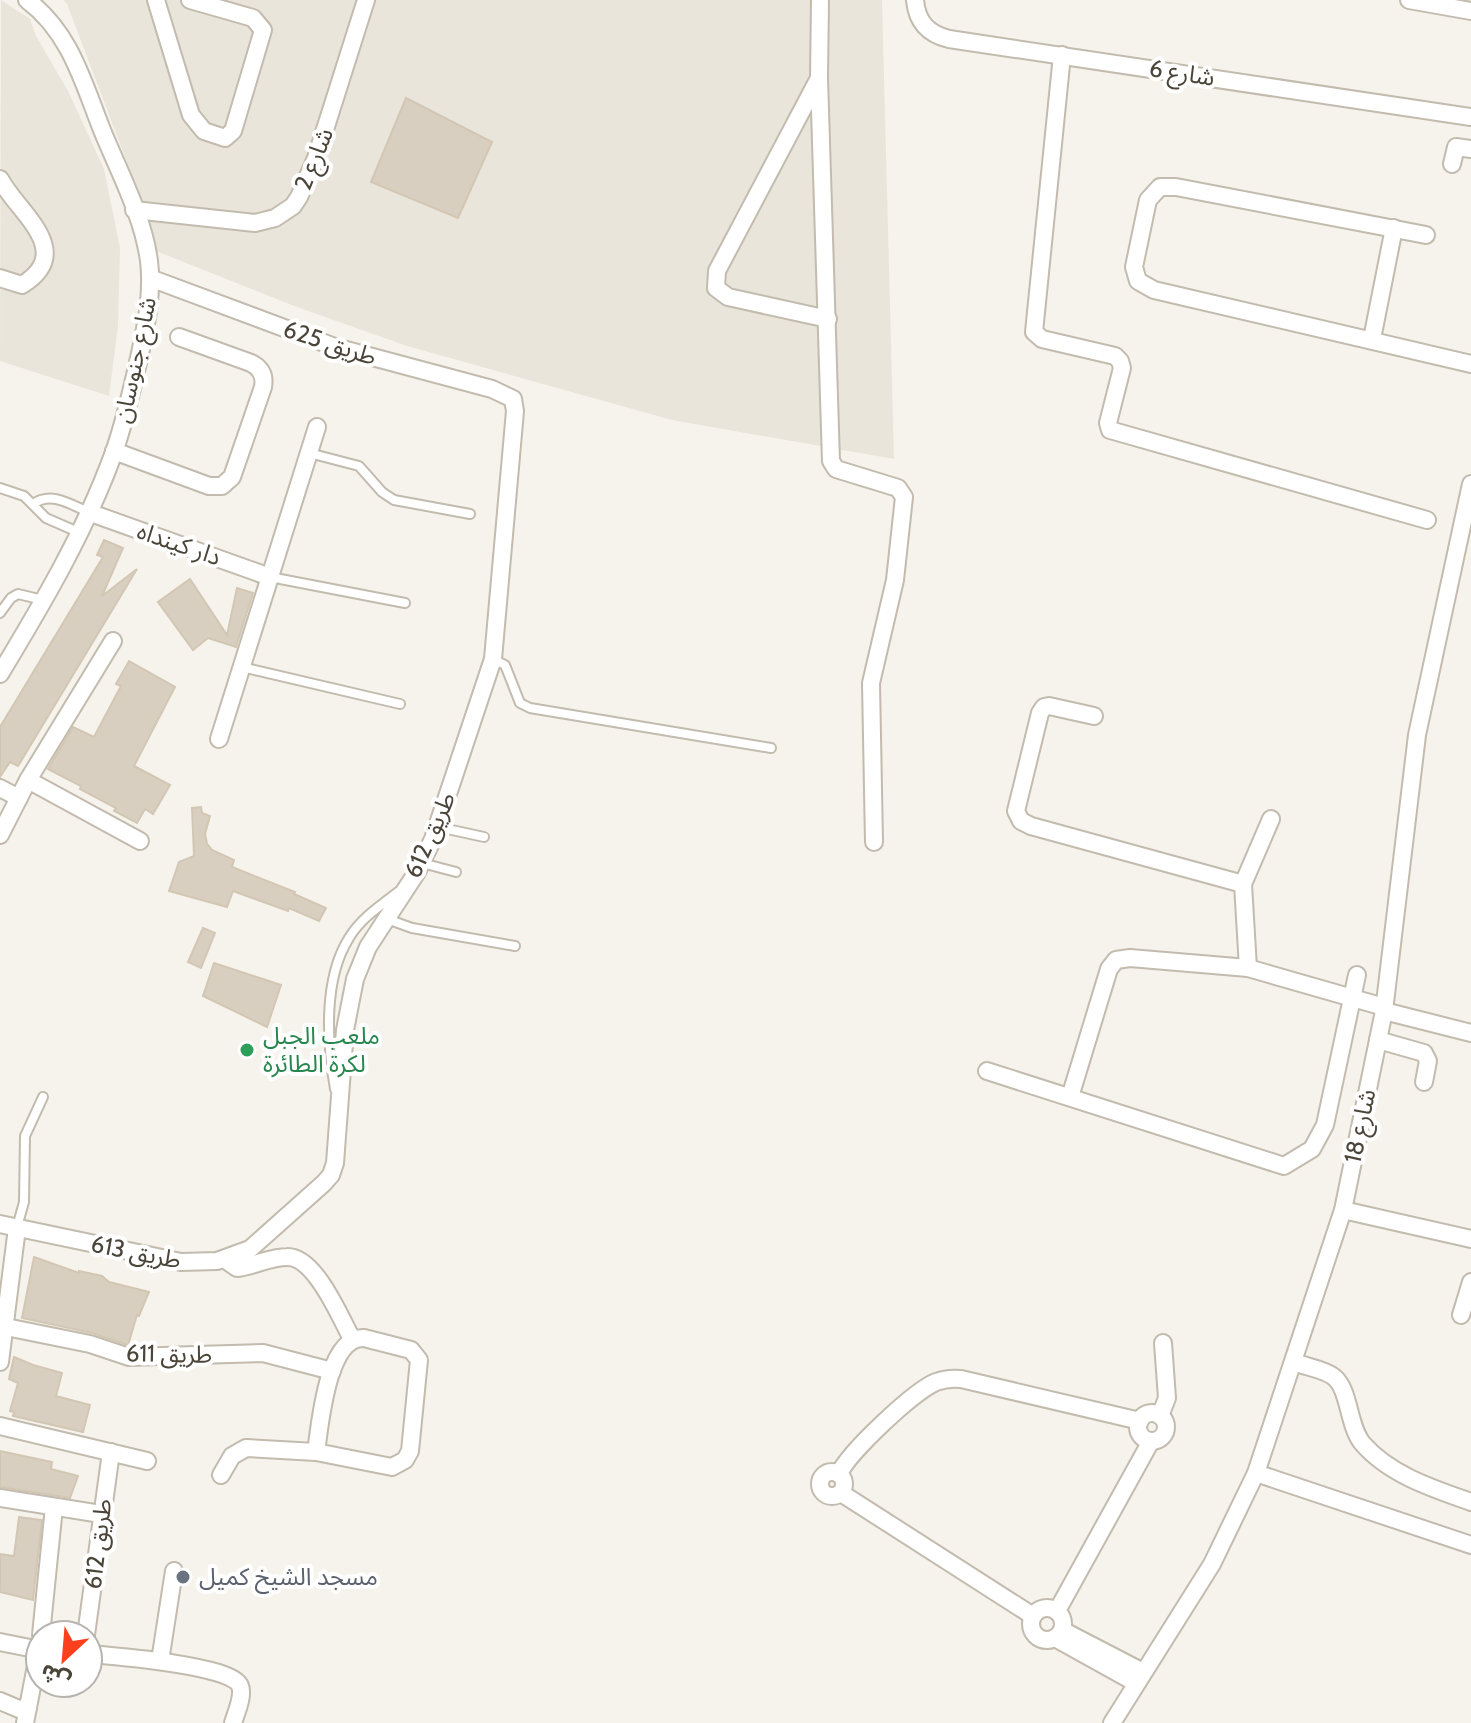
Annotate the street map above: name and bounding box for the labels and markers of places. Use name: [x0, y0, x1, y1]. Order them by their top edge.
place label: ملعب الجبل لكرة الطائرة: [263, 1021, 380, 1078]
marker: ملعب الجبل لكرة الطائرة: [238, 1041, 256, 1059]
place label: مسجد الشيخ كميل: [199, 1562, 378, 1594]
marker: مسجد الشيخ كميل: [174, 1568, 192, 1586]

